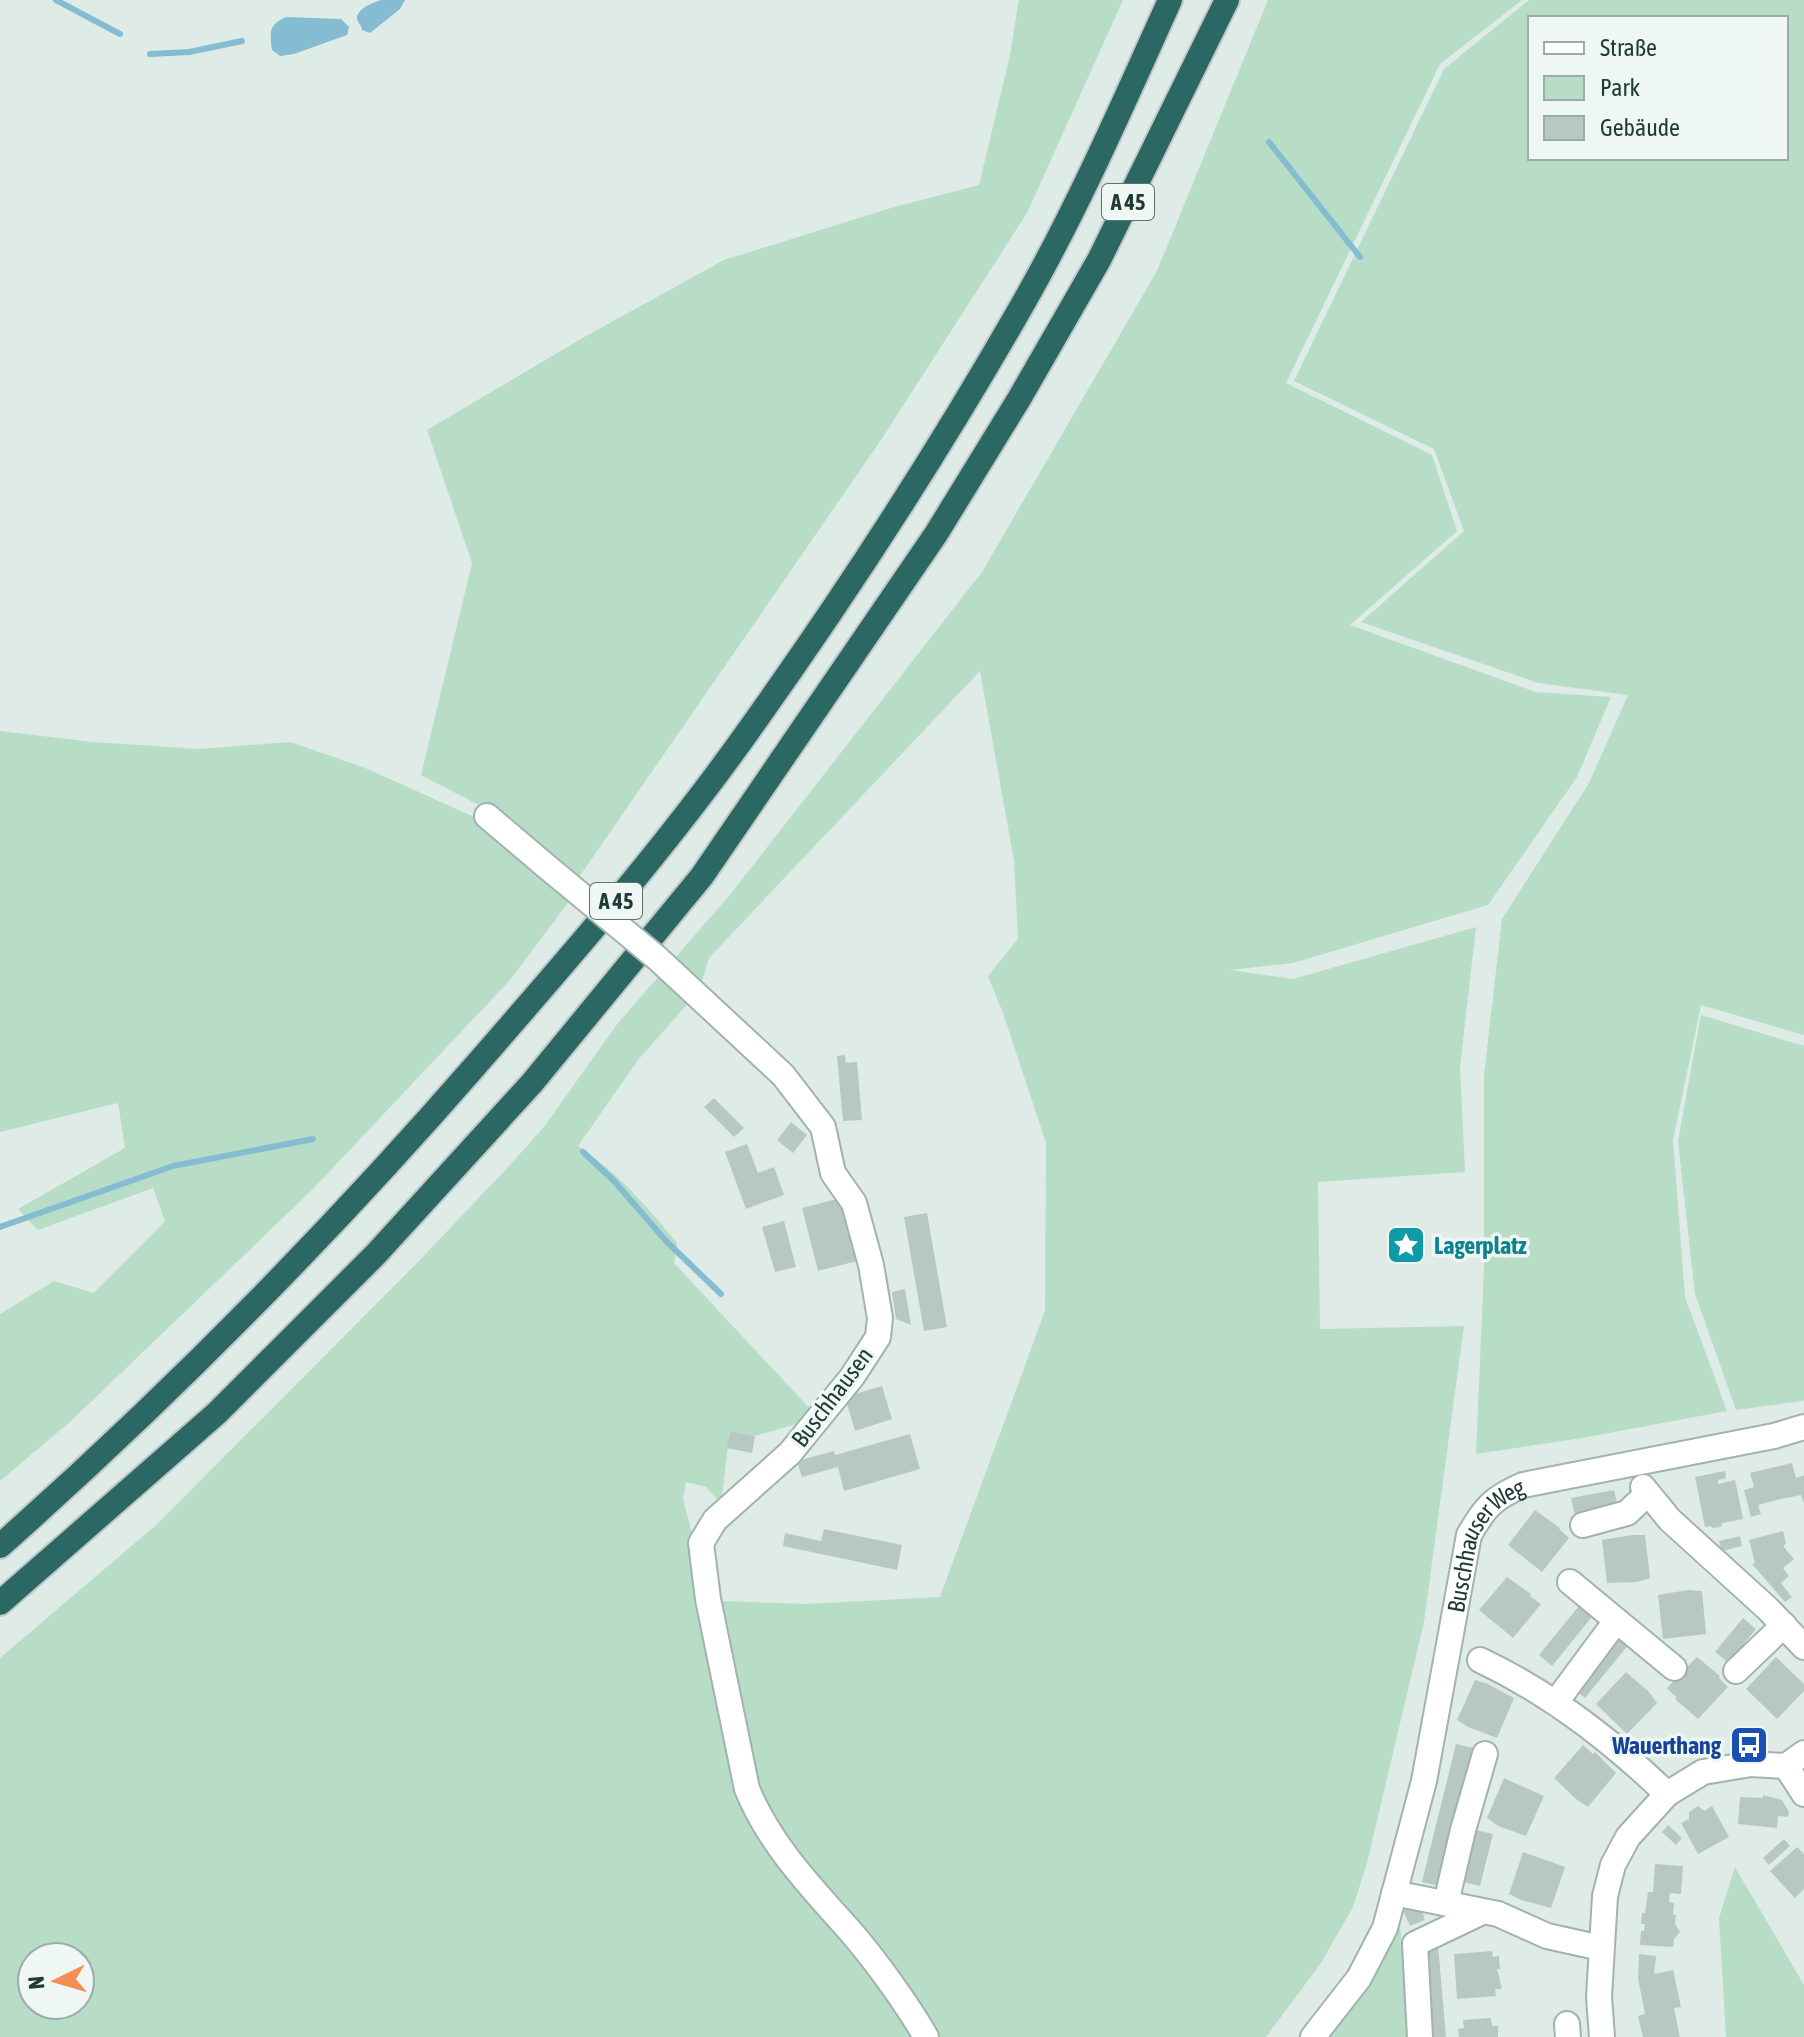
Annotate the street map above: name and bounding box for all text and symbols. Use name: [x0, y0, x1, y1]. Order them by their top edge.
legend: [1528, 16, 1788, 160]
text: Straße: [1600, 34, 1657, 61]
text: Park: [1600, 74, 1641, 101]
text: Gebäude: [1600, 114, 1680, 141]
road number: A 45: [1102, 184, 1154, 220]
road number: A 45: [590, 883, 642, 919]
place icon: Lagerplatz: [1385, 1224, 1427, 1266]
place label: Lagerplatz: [1434, 1232, 1527, 1259]
street label: Buschhausen: [786, 1342, 878, 1452]
street label: Buschhauser Weg: [1442, 1472, 1529, 1615]
bus stop icon: Wauerthang: [1728, 1724, 1770, 1766]
place label: Wauerthang: [1611, 1732, 1722, 1759]
north arrow: [16, 1941, 96, 2021]
text: N: [23, 1975, 50, 1990]

